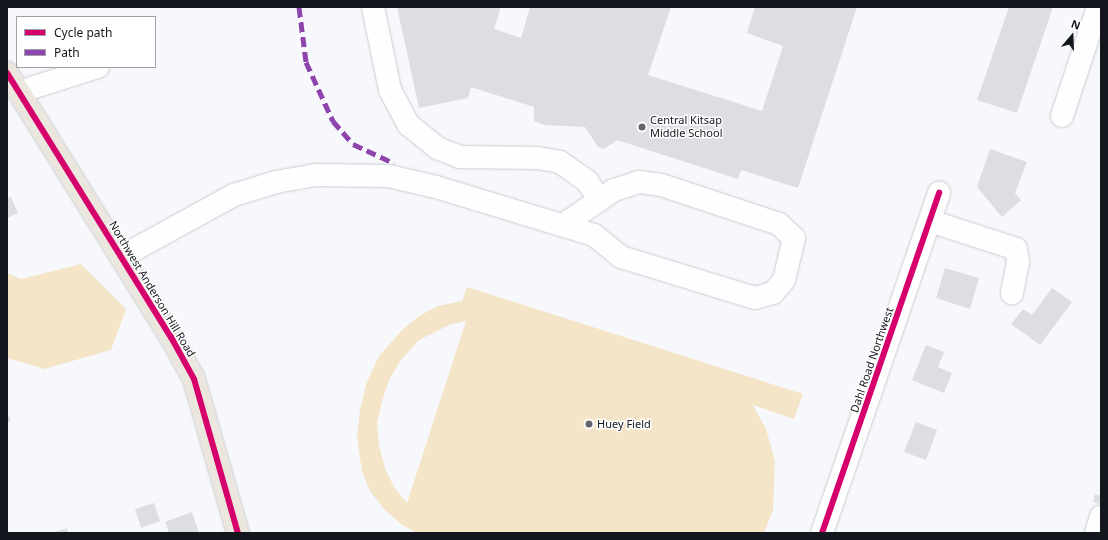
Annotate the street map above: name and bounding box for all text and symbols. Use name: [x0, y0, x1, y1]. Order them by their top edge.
legend: [16, 16, 156, 68]
north arrow: [1052, 16, 1092, 56]
text: N: [1069, 16, 1083, 33]
text: Cycle path: [54, 24, 112, 41]
text: Path: [54, 44, 80, 61]
place label: Central Kitsap Middle School: [650, 114, 723, 140]
marker: Central Kitsap Middle School: [637, 122, 647, 132]
street label: Northwest Anderson Hill Road: [106, 219, 198, 359]
street label: Dahl Road Northwest: [848, 306, 896, 414]
place label: Huey Field: [597, 417, 651, 431]
marker: Huey Field: [584, 419, 594, 429]

